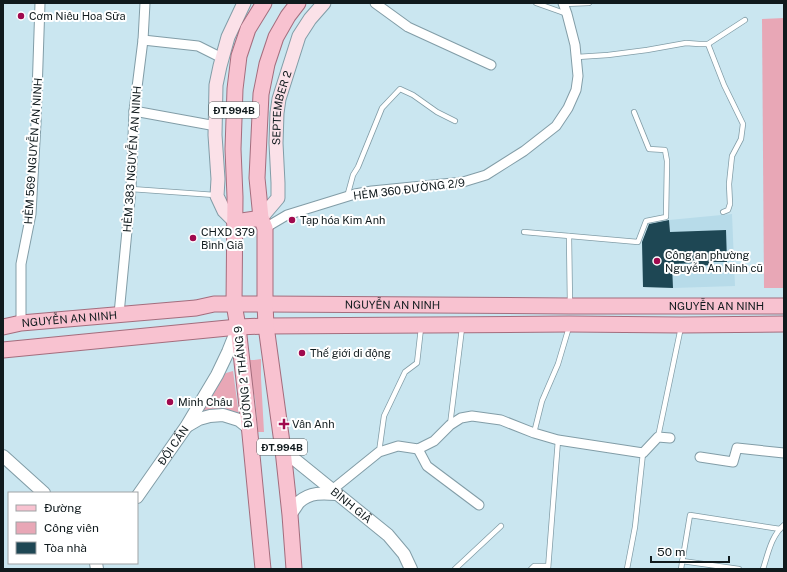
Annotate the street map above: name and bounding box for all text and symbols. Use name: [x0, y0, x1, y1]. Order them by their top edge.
place label: Cơm Niêu Hoa Sữa: [29, 10, 126, 22]
marker: Cơm Niêu Hoa Sữa: [16, 11, 26, 21]
street label: SEPTEMBER 2: [270, 69, 294, 145]
street label: HẺM 569 NGUYỄN AN NINH: [20, 77, 44, 225]
street label: HẺM 383 NGUYỄN AN NINH: [119, 85, 143, 233]
road number: ĐT.994B: [209, 102, 259, 118]
street label: HẺM 360 ĐƯỜNG 2/9: [352, 174, 466, 202]
place label: Tạp hóa Kim Anh: [300, 214, 385, 226]
marker: Tạp hóa Kim Anh: [287, 215, 297, 225]
place label: CHXD 379 Bình Giã: [201, 226, 255, 251]
marker: CHXD 379 Bình Giã: [188, 233, 198, 243]
place label: Công an phường Nguyễn An Ninh cũ: [665, 249, 763, 274]
marker: Công an phường Nguyễn An Ninh cũ: [652, 256, 662, 266]
street label: NGUYỄN AN NINH: [345, 297, 440, 311]
street label: NGUYỄN AN NINH: [669, 298, 764, 312]
street label: NGUYỄN AN NINH: [21, 309, 118, 329]
street label: ĐƯỜNG 2 THÁNG 9: [231, 325, 254, 429]
place label: Thế giới di động: [310, 347, 391, 359]
marker: Thế giới di động: [297, 348, 307, 358]
place label: Minh Châu: [178, 396, 232, 408]
marker: Minh Châu: [165, 397, 175, 407]
place label: Vân Anh: [292, 418, 335, 430]
marker: Vân Anh: [279, 419, 289, 429]
street label: ĐỘI CẤN: [155, 423, 191, 467]
road number: ĐT.994B: [257, 439, 307, 455]
street label: BÌNH GIÃ: [329, 485, 374, 526]
legend: [8, 492, 138, 564]
text: Đường: [44, 501, 82, 515]
text: Công viên: [44, 521, 99, 535]
scale bar: [651, 538, 729, 564]
text: Tòa nhà: [44, 541, 87, 555]
text: 50 m: [657, 545, 685, 559]

